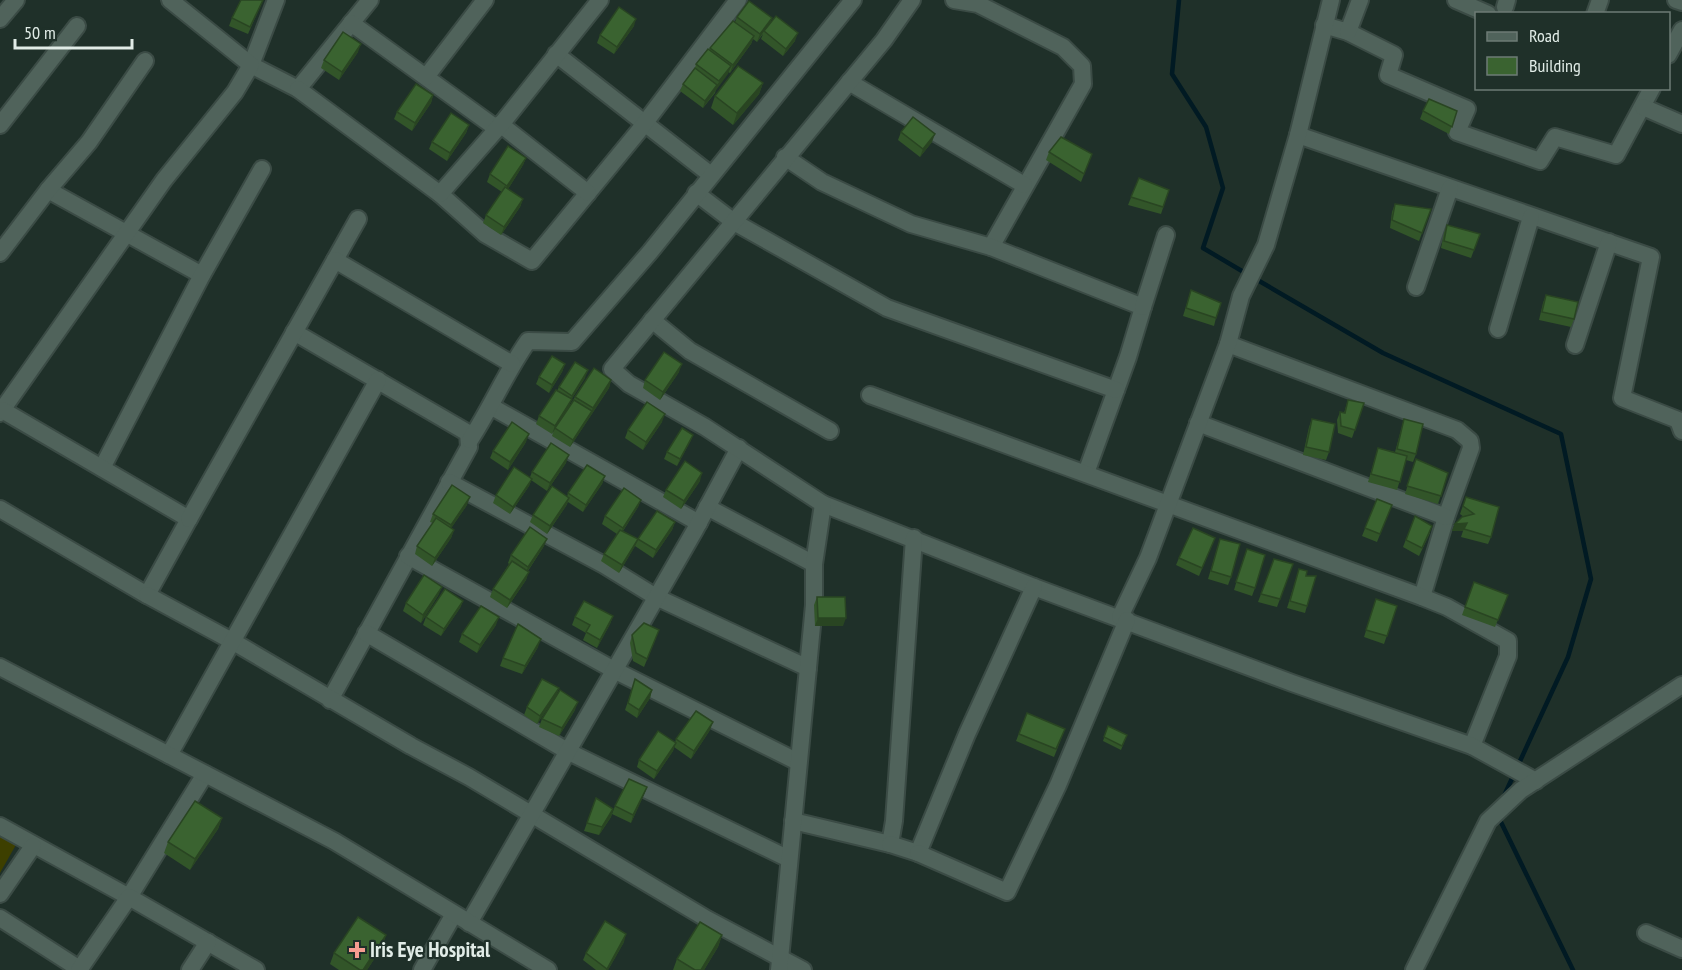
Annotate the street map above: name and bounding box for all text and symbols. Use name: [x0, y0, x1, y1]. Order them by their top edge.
scale bar: [15, 12, 132, 50]
legend: [1475, 12, 1670, 90]
text: 50 m: [24, 21, 56, 44]
text: Road: [1529, 24, 1560, 47]
text: Building: [1529, 54, 1581, 77]
place label: Iris Eye Hospital: [370, 936, 491, 963]
marker: Iris Eye Hospital: [348, 941, 366, 959]

